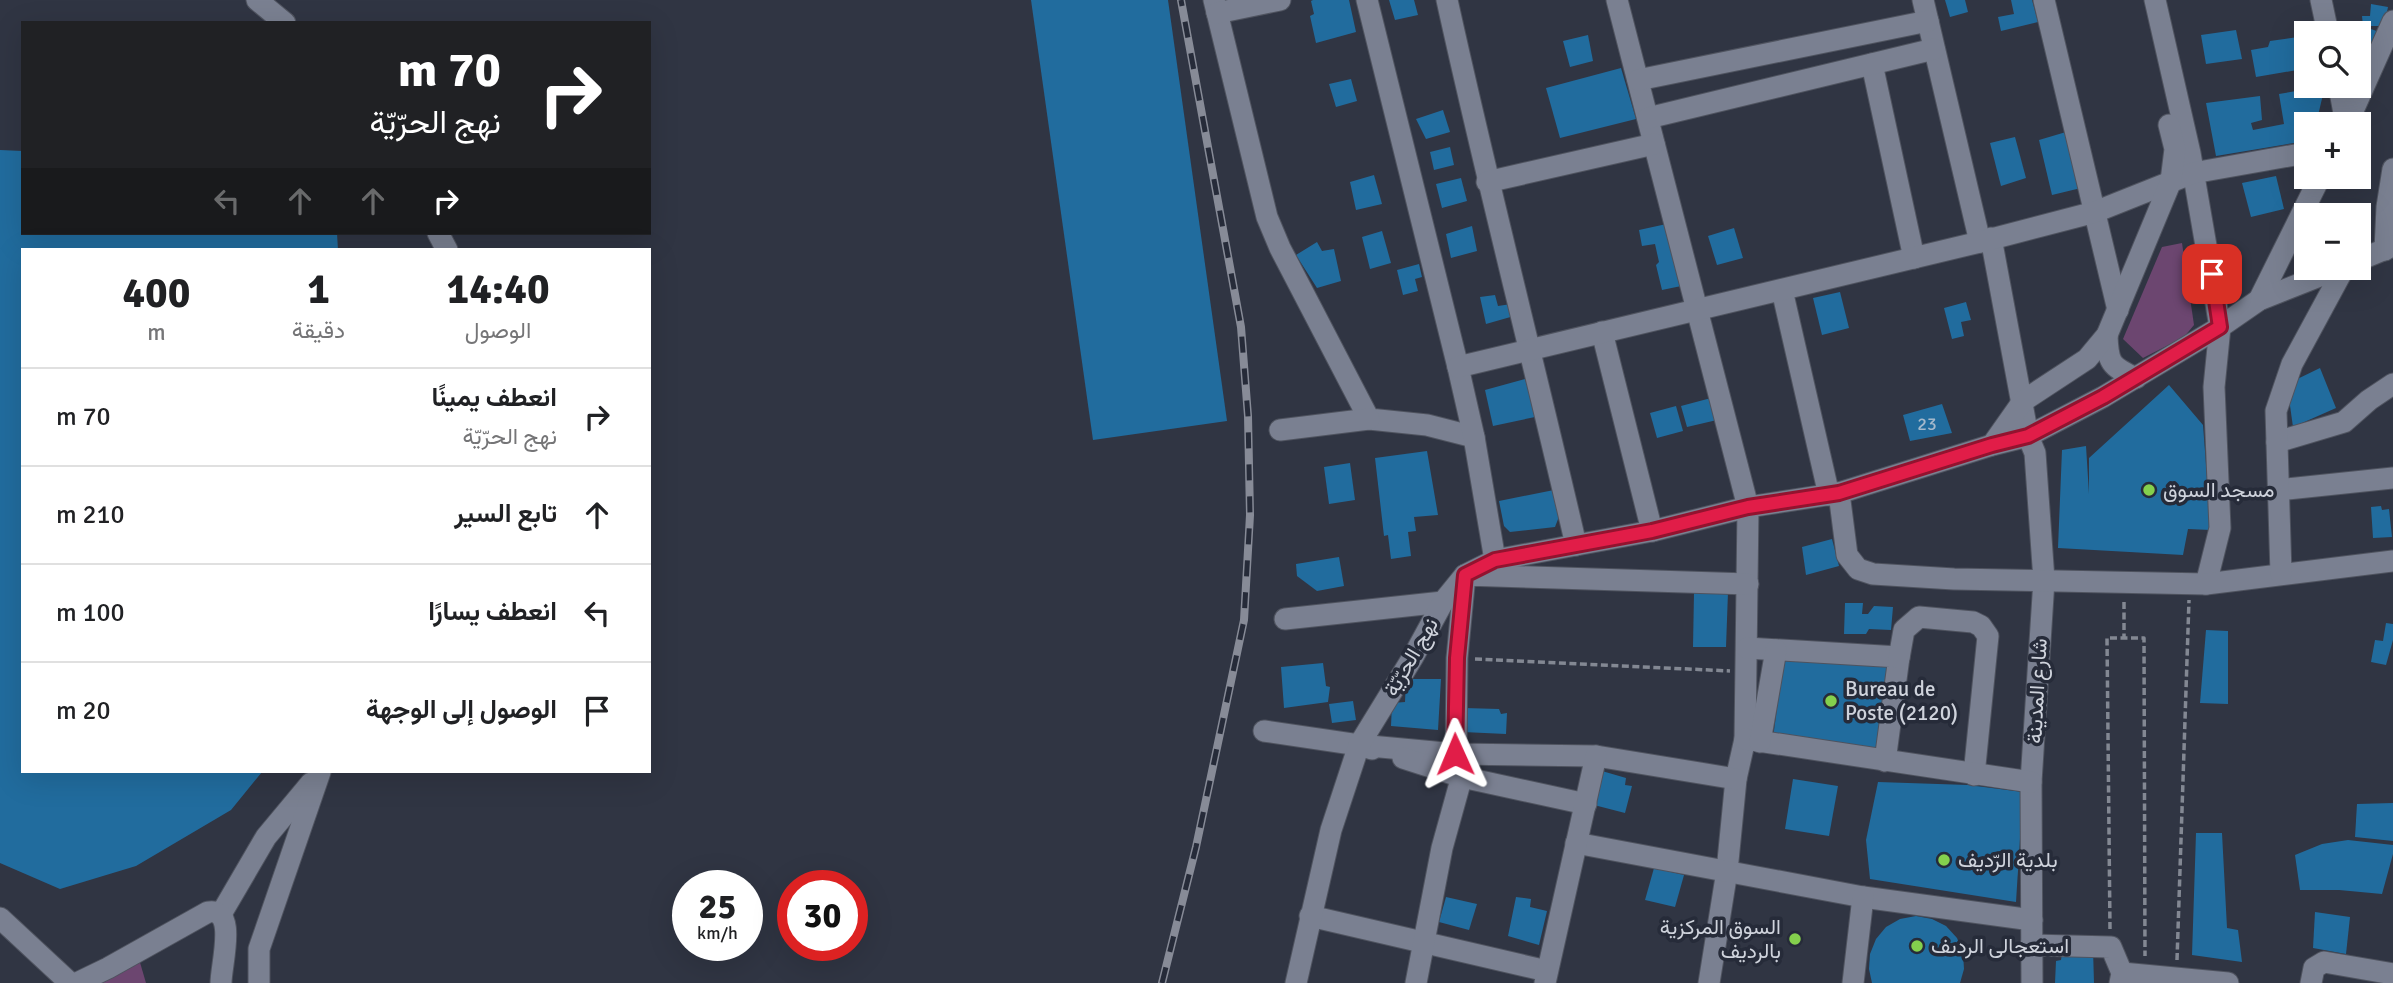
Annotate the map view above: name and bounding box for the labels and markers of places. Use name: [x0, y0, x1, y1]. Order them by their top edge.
pin: [2182, 244, 2242, 304]
place label: مسجد السوق: [2163, 477, 2275, 503]
marker: مسجد السوق: [2141, 482, 2157, 498]
place label: Bureau de Poste (2120): [1845, 676, 1958, 726]
marker: Bureau de Poste (2120): [1823, 693, 1839, 709]
place label: بلدية الرّديف: [1958, 847, 2058, 873]
marker: بلدية الرّديف: [1936, 852, 1952, 868]
place label: السوق المركزية بالرديف: [1660, 914, 1781, 964]
marker: السوق المركزية بالرديف: [1787, 931, 1803, 947]
place label: استعجالى الردىف: [1931, 933, 2069, 959]
marker: استعجالى الردىف: [1909, 938, 1925, 954]

